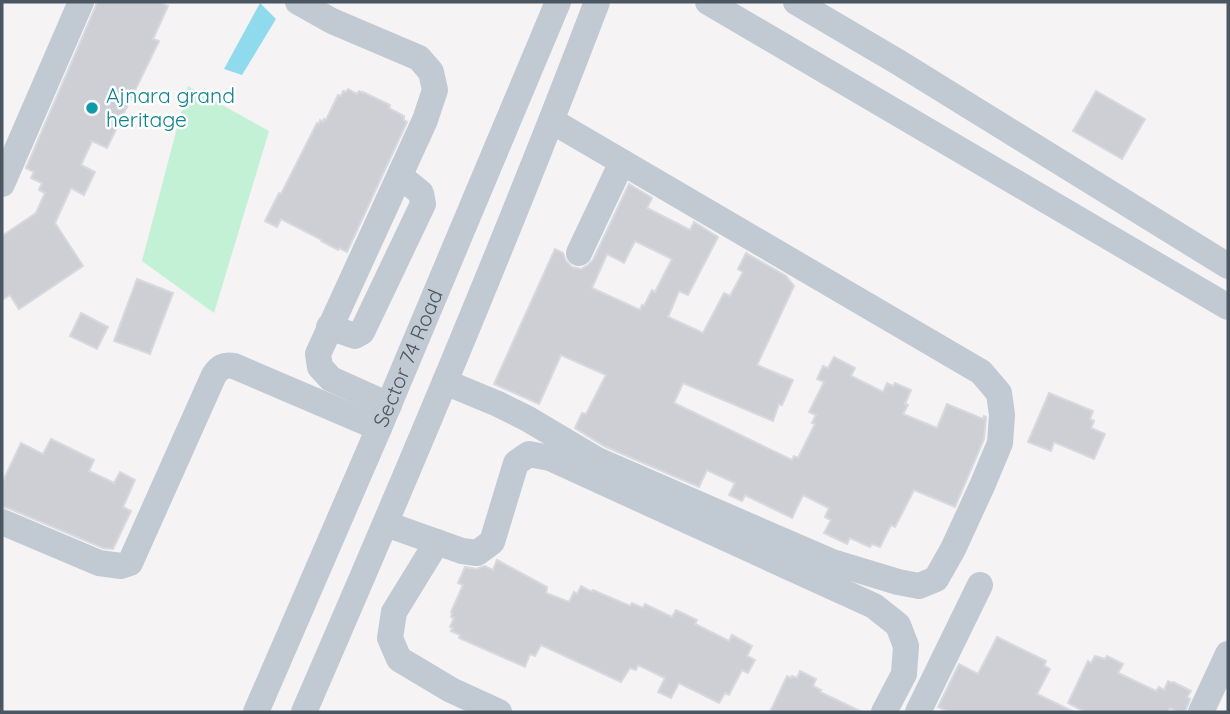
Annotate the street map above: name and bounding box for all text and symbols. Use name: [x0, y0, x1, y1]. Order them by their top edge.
place label: Ajnara grand heritage: [106, 82, 235, 132]
marker: Ajnara grand heritage: [84, 100, 100, 116]
street label: Sector 74 Road: [367, 285, 448, 431]

